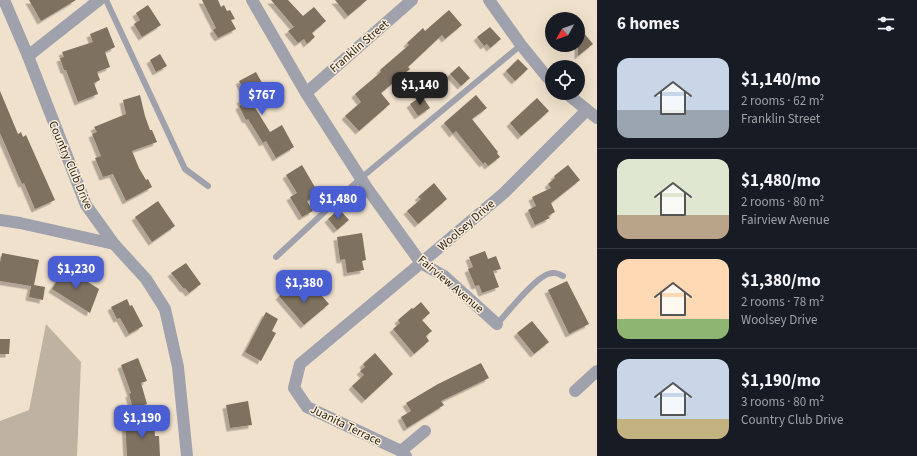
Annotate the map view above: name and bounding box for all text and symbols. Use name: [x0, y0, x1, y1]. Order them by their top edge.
north arrow: [545, 12, 585, 52]
map controls: [545, 12, 585, 100]
text: 6 homes: [617, 12, 679, 36]
icon: filters: [875, 13, 897, 35]
street label: Franklin Street: [326, 16, 393, 77]
button: locate: [545, 60, 585, 100]
text: $1,140/mo: [741, 68, 821, 92]
pin: $1,140: [387, 72, 453, 106]
icon: home: [649, 74, 697, 122]
text: $1,140: [401, 76, 439, 94]
pin: $767: [238, 82, 286, 116]
text: $767: [248, 86, 276, 104]
text: 2 rooms · 62 m²: [741, 92, 824, 110]
text: Franklin Street: [741, 110, 820, 128]
street label: Country Club Drive: [44, 118, 97, 212]
text: $1,480/mo: [741, 169, 821, 193]
icon: home: [649, 175, 697, 223]
pin: $1,480: [305, 186, 371, 220]
text: $1,480: [319, 190, 357, 208]
text: 2 rooms · 80 m²: [741, 193, 824, 211]
street label: Woolsey Drive: [434, 196, 499, 255]
text: Fairview Avenue: [741, 211, 829, 229]
street label: Fairview Avenue: [414, 252, 487, 317]
pin: $1,230: [43, 256, 109, 290]
text: $1,230: [57, 260, 95, 278]
text: $1,380/mo: [741, 269, 821, 293]
pin: $1,380: [271, 270, 337, 304]
text: $1,380: [285, 274, 323, 292]
icon: home: [649, 275, 697, 323]
text: 2 rooms · 78 m²: [741, 293, 824, 311]
text: Woolsey Drive: [741, 311, 817, 329]
text: $1,190/mo: [741, 369, 821, 393]
icon: home: [649, 375, 697, 423]
text: 3 rooms · 80 m²: [741, 393, 824, 411]
street label: Juanita Terrace: [307, 401, 384, 450]
pin: $1,190: [109, 405, 175, 439]
text: $1,190: [123, 409, 161, 427]
text: Country Club Drive: [741, 411, 843, 429]

